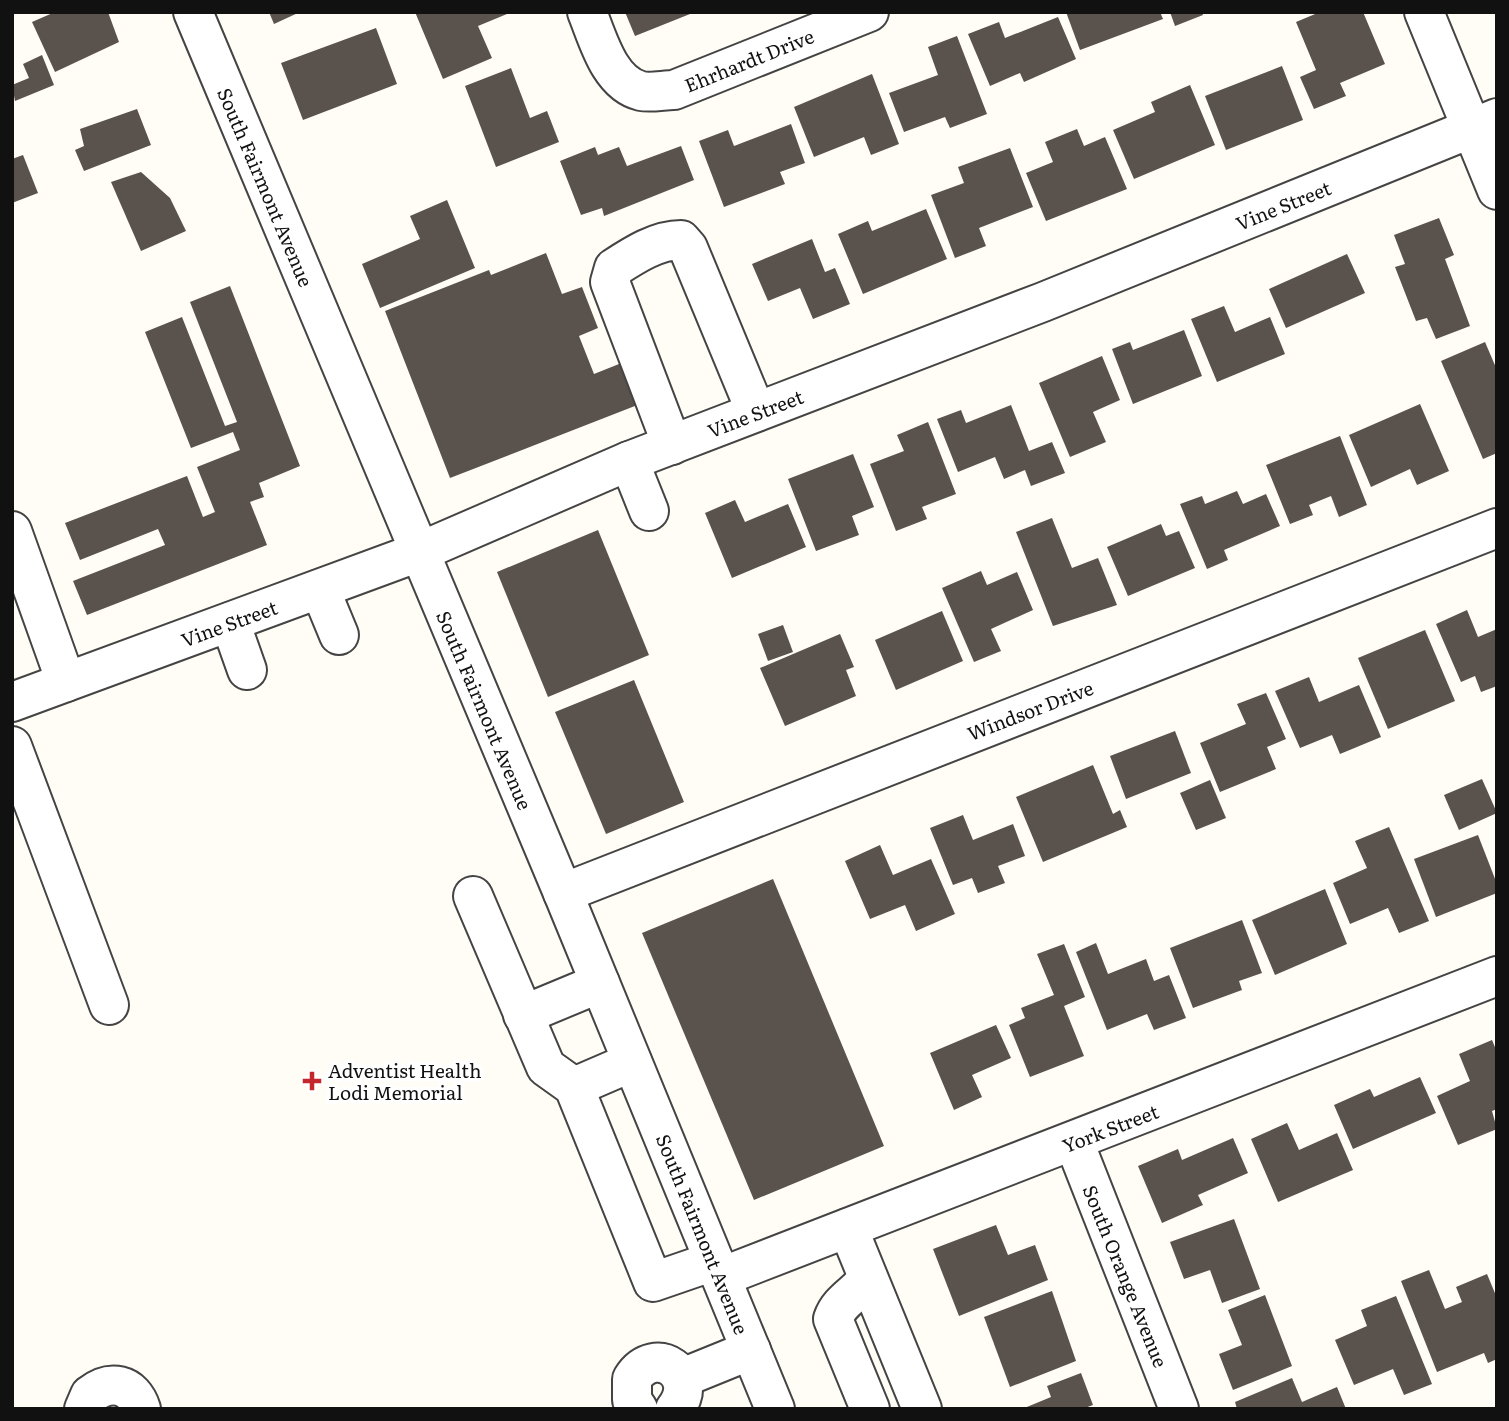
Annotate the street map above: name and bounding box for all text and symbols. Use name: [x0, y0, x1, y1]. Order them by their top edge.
street label: Ehrhardt Drive: [680, 21, 818, 99]
street label: South Fairmont Avenue: [211, 83, 321, 291]
street label: Vine Street: [1231, 173, 1335, 237]
street label: Vine Street: [703, 382, 807, 444]
street label: Vine Street: [177, 593, 281, 653]
street label: South Fairmont Avenue: [430, 606, 540, 814]
street label: Windsor Drive: [963, 673, 1097, 747]
place label: Adventist Health Lodi Memorial: [328, 1056, 481, 1106]
marker: Adventist Health Lodi Memorial: [302, 1071, 322, 1091]
street label: York Street: [1058, 1097, 1162, 1159]
street label: South Fairmont Avenue: [650, 1130, 756, 1339]
street label: South Orange Avenue: [1077, 1181, 1175, 1372]

